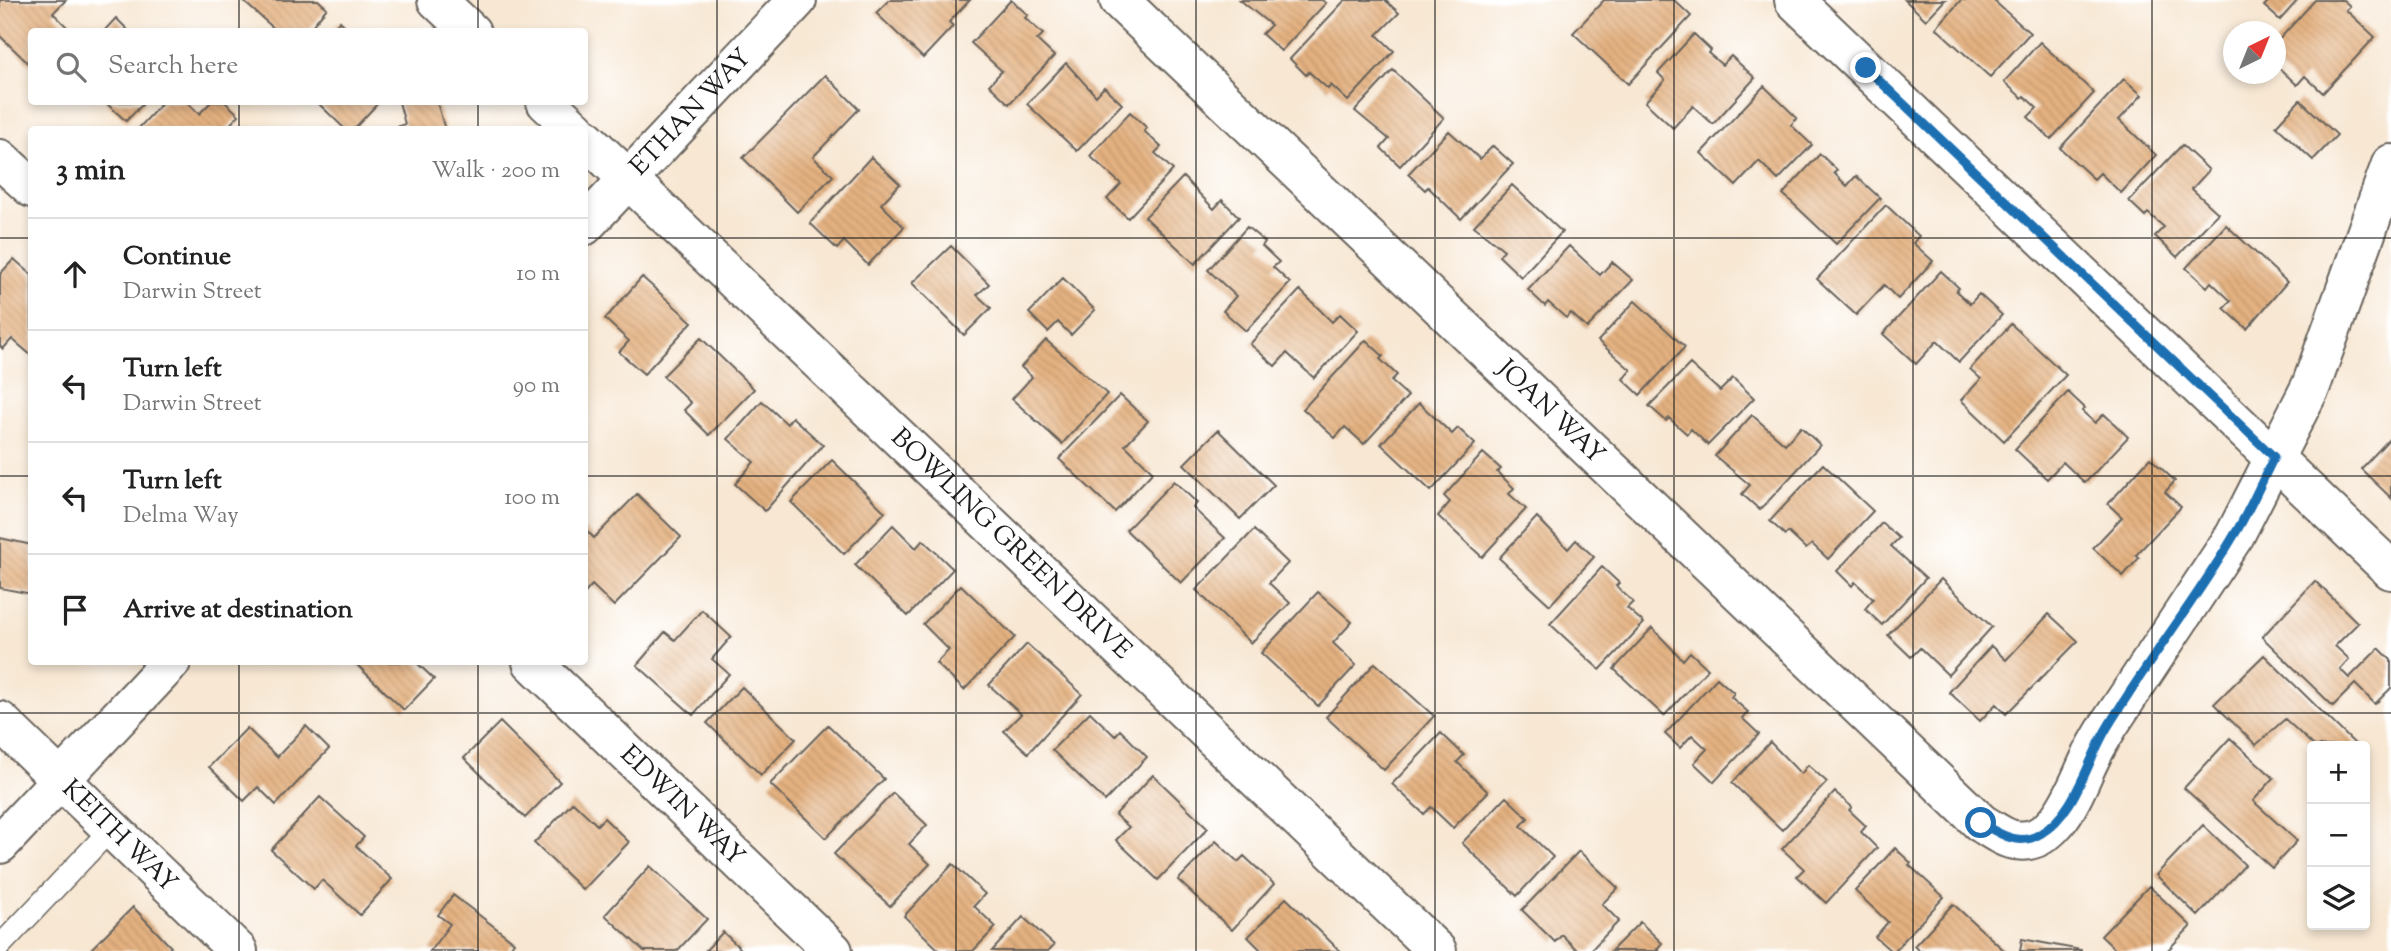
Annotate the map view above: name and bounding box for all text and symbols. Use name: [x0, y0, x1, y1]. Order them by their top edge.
north arrow: [2223, 21, 2286, 84]
search box: [28, 28, 588, 105]
street label: ETHAN WAY: [622, 40, 760, 184]
icon: search: [52, 48, 90, 86]
text: Search here: [108, 48, 238, 85]
route end: [1850, 52, 1881, 83]
text: 3 min: [56, 150, 126, 193]
text: Walk · 200 m: [431, 155, 560, 188]
text: Continue: [123, 239, 231, 276]
icon: ahead: [56, 255, 94, 293]
text: 10 m: [516, 258, 560, 291]
text: Darwin Street: [123, 276, 262, 309]
street label: JOAN WAY: [1487, 350, 1613, 473]
text: Turn left: [123, 351, 222, 388]
icon: left: [56, 367, 94, 405]
text: 90 m: [513, 370, 560, 403]
text: Darwin Street: [123, 388, 262, 421]
street label: BOWLING GREEN DRIVE: [882, 420, 1140, 669]
text: Turn left: [123, 463, 222, 500]
icon: left: [56, 479, 94, 517]
text: 100 m: [504, 482, 560, 515]
text: Delma Way: [123, 500, 239, 533]
icon: arrive: [56, 591, 94, 629]
text: Arrive at destination: [123, 592, 353, 629]
street label: EDWIN WAY: [611, 737, 753, 875]
map controls: [2307, 741, 2370, 930]
button: +: [2307, 741, 2370, 804]
street label: KEITH WAY: [53, 771, 186, 901]
button: −: [2307, 804, 2370, 867]
route start: [1965, 807, 1996, 838]
button: layers: [2307, 867, 2370, 930]

